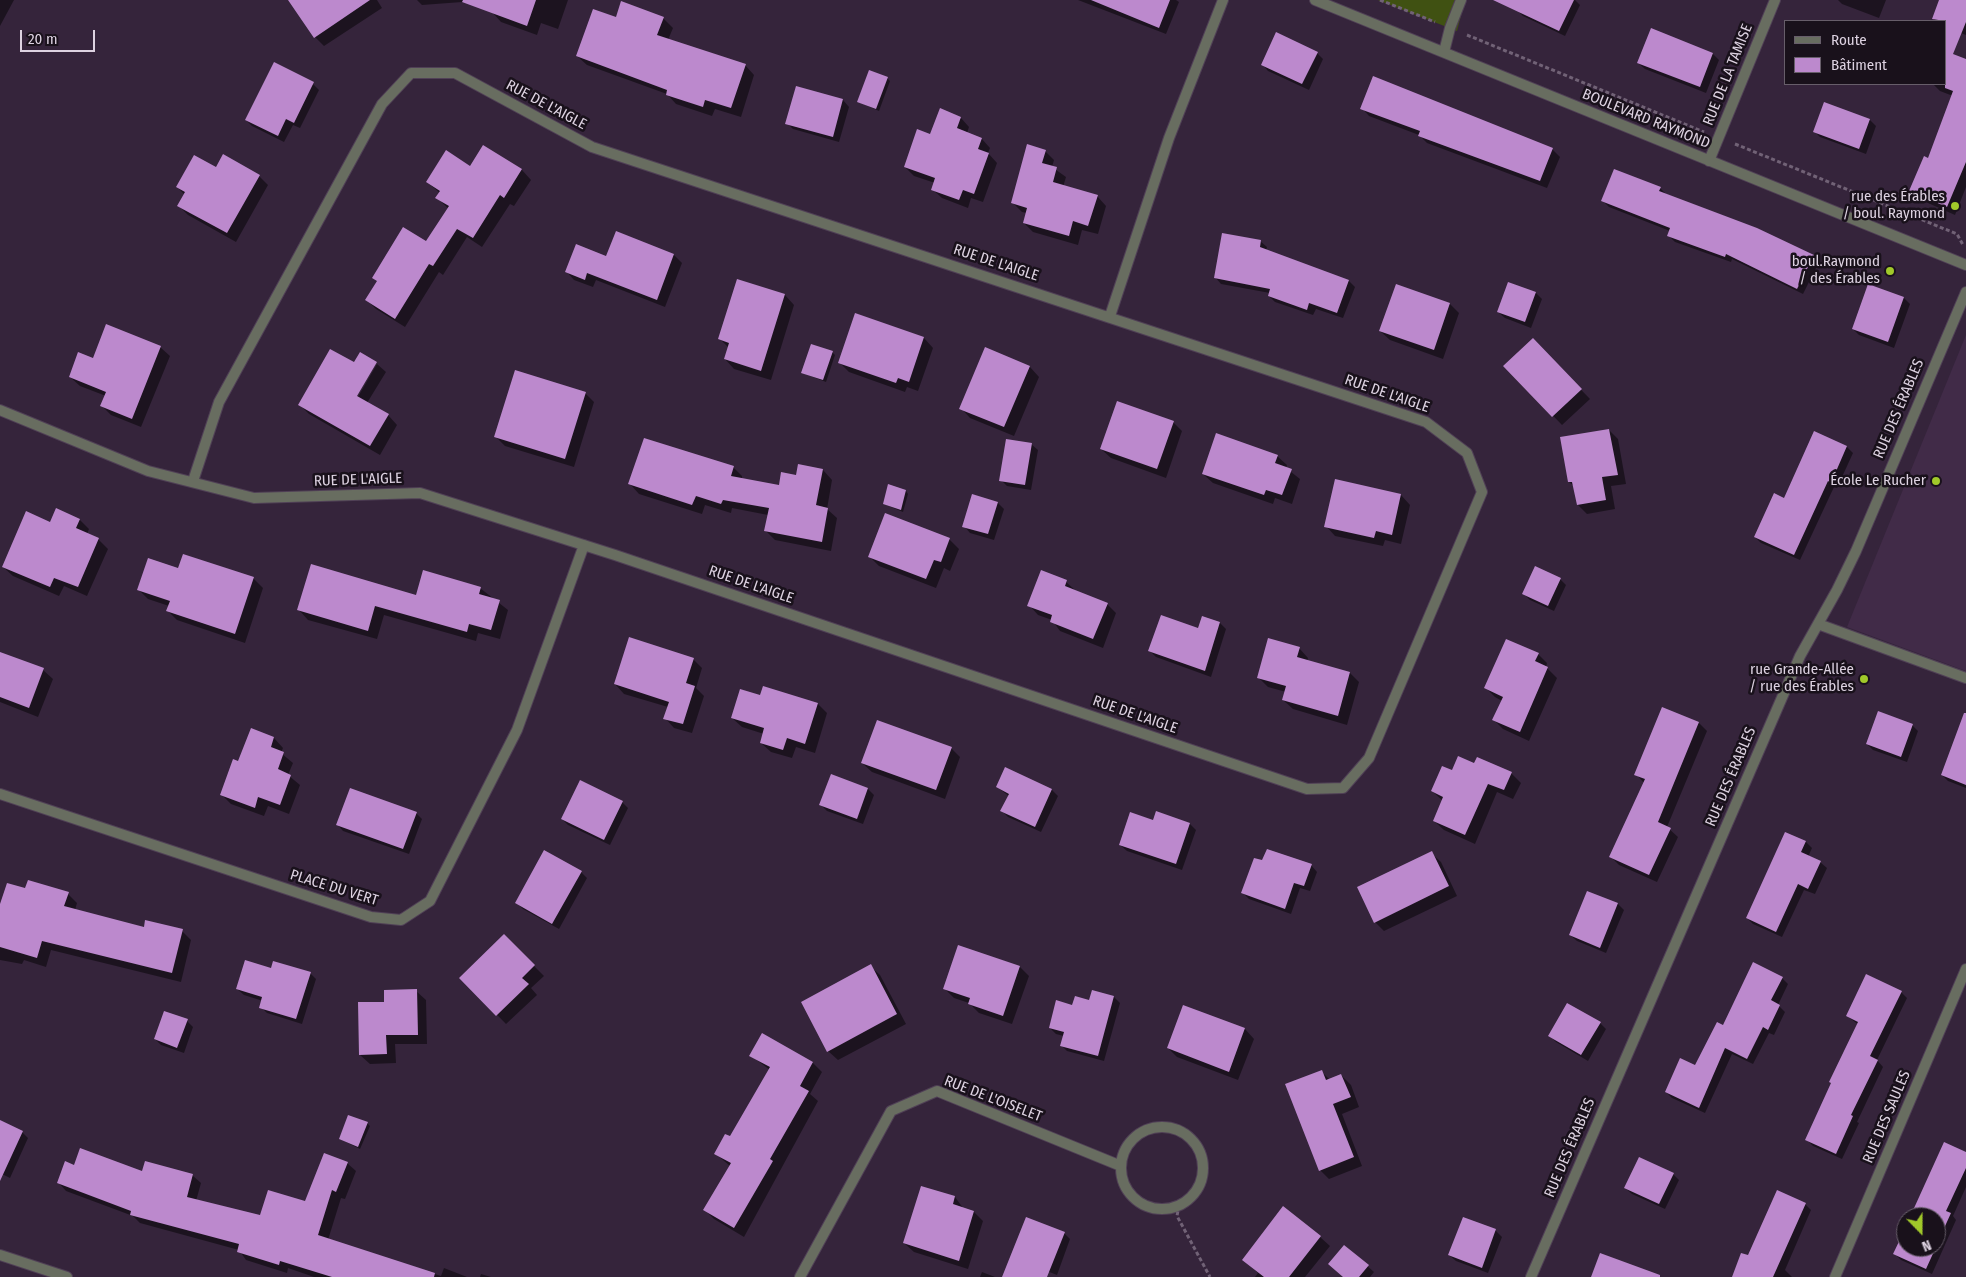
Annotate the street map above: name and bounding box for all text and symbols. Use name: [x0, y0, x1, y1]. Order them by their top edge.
scale bar: [22, 20, 98, 52]
legend: [1784, 20, 1946, 85]
street label: RUE DE LA TAMISE: [1699, 22, 1757, 128]
text: 20 m: [28, 30, 58, 48]
text: Route: [1831, 31, 1867, 49]
text: Bâtiment: [1831, 56, 1887, 74]
street label: RUE DE L'AIGLE: [503, 76, 589, 134]
street label: BOULEVARD RAYMOND: [1580, 85, 1712, 153]
place label: rue des Érables / boul. Raymond: [1843, 188, 1945, 223]
marker: rue des Érables / boul. Raymond: [1949, 200, 1961, 212]
street label: RUE DE L'AIGLE: [951, 241, 1041, 285]
place label: boul.Raymond / des Érables: [1792, 253, 1880, 288]
marker: boul.Raymond / des Érables: [1884, 265, 1896, 277]
street label: RUE DES ÉRABLES: [1870, 357, 1928, 461]
street label: RUE DE L'AIGLE: [1342, 371, 1432, 417]
street label: RUE DE L'AIGLE: [313, 469, 403, 491]
place label: École Le Rucher: [1830, 472, 1926, 490]
marker: École Le Rucher: [1930, 475, 1942, 487]
street label: RUE DE L'AIGLE: [706, 562, 796, 608]
place label: rue Grande-Allée / rue des Érables: [1749, 661, 1854, 696]
marker: rue Grande-Allée / rue des Érables: [1858, 673, 1870, 685]
street label: RUE DE L'AIGLE: [1090, 692, 1180, 738]
street label: RUE DES ÉRABLES: [1702, 725, 1760, 829]
street label: PLACE DU VERT: [288, 866, 380, 910]
street label: RUE DES SAULES: [1859, 1068, 1915, 1166]
street label: RUE DE L'OISELET: [942, 1072, 1044, 1126]
street label: RUE DES ÉRABLES: [1541, 1096, 1599, 1200]
north arrow: [1896, 1207, 1946, 1257]
text: N: [1919, 1236, 1934, 1255]

